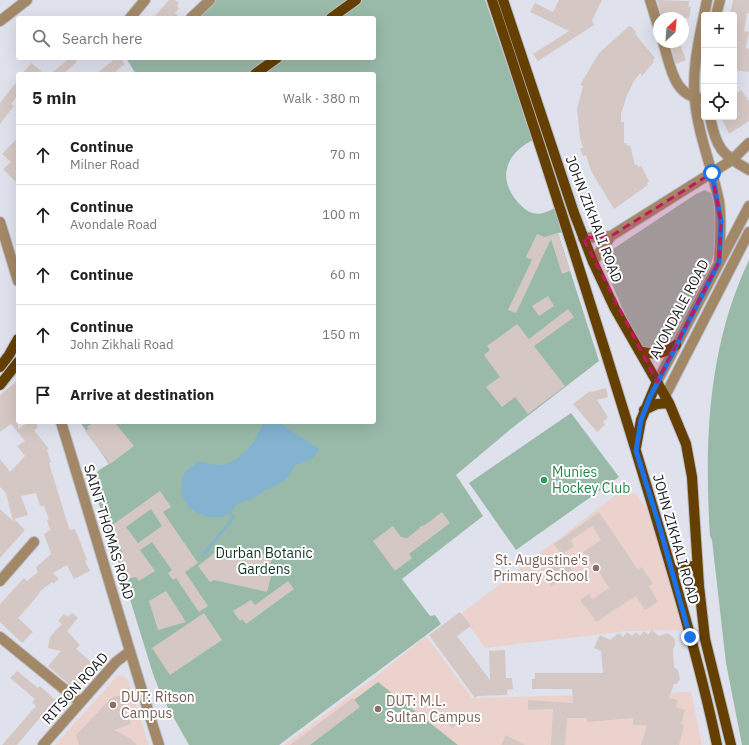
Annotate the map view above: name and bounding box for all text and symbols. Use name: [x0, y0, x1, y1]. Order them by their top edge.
north arrow: [653, 12, 689, 48]
map controls: [701, 12, 737, 120]
button: +: [701, 12, 737, 48]
search box: [16, 16, 376, 60]
icon: search: [30, 27, 52, 49]
text: Search here: [62, 29, 142, 48]
button: −: [701, 48, 737, 84]
button: locate: [701, 84, 737, 120]
text: 5 min: [32, 87, 76, 109]
text: Walk · 380 m: [283, 90, 360, 107]
text: Continue: [70, 137, 134, 156]
icon: ahead: [32, 144, 54, 166]
text: 70 m: [330, 146, 360, 163]
street label: JOHN ZIKHALI ROAD: [562, 153, 626, 285]
text: Milner Road: [70, 156, 140, 173]
route start: [703, 164, 721, 182]
text: Continue: [70, 197, 134, 216]
icon: ahead: [32, 204, 54, 226]
text: 100 m: [322, 206, 360, 223]
text: Avondale Road: [70, 216, 157, 233]
street label: AVONDALE ROAD: [645, 256, 713, 362]
icon: ahead: [32, 264, 54, 286]
text: Continue: [70, 265, 134, 284]
text: 60 m: [330, 266, 360, 283]
text: Continue: [70, 317, 134, 336]
icon: ahead: [32, 324, 54, 346]
text: 150 m: [322, 326, 360, 343]
text: John Zikhali Road: [70, 336, 173, 353]
icon: arrive: [32, 384, 54, 406]
text: Arrive at destination: [70, 385, 214, 404]
street label: SAINT THOMAS ROAD: [80, 462, 138, 602]
place label: Munies Hockey Club: [552, 463, 630, 497]
street label: JOHN ZIKHALI ROAD: [649, 472, 703, 606]
marker: Munies Hockey Club: [539, 475, 549, 485]
park label: Durban Botanic Gardens: [215, 544, 313, 578]
place label: St. Augustine's Primary School: [493, 551, 588, 585]
marker: St. Augustine's Primary School: [591, 563, 601, 573]
route end: [681, 628, 699, 646]
street label: RITSON ROAD: [38, 648, 112, 728]
place label: DUT: Ritson Campus: [121, 688, 195, 722]
place label: DUT: M.L. Sultan Campus: [386, 692, 481, 726]
marker: DUT: Ritson Campus: [108, 700, 118, 710]
marker: DUT: M.L. Sultan Campus: [373, 704, 383, 714]

